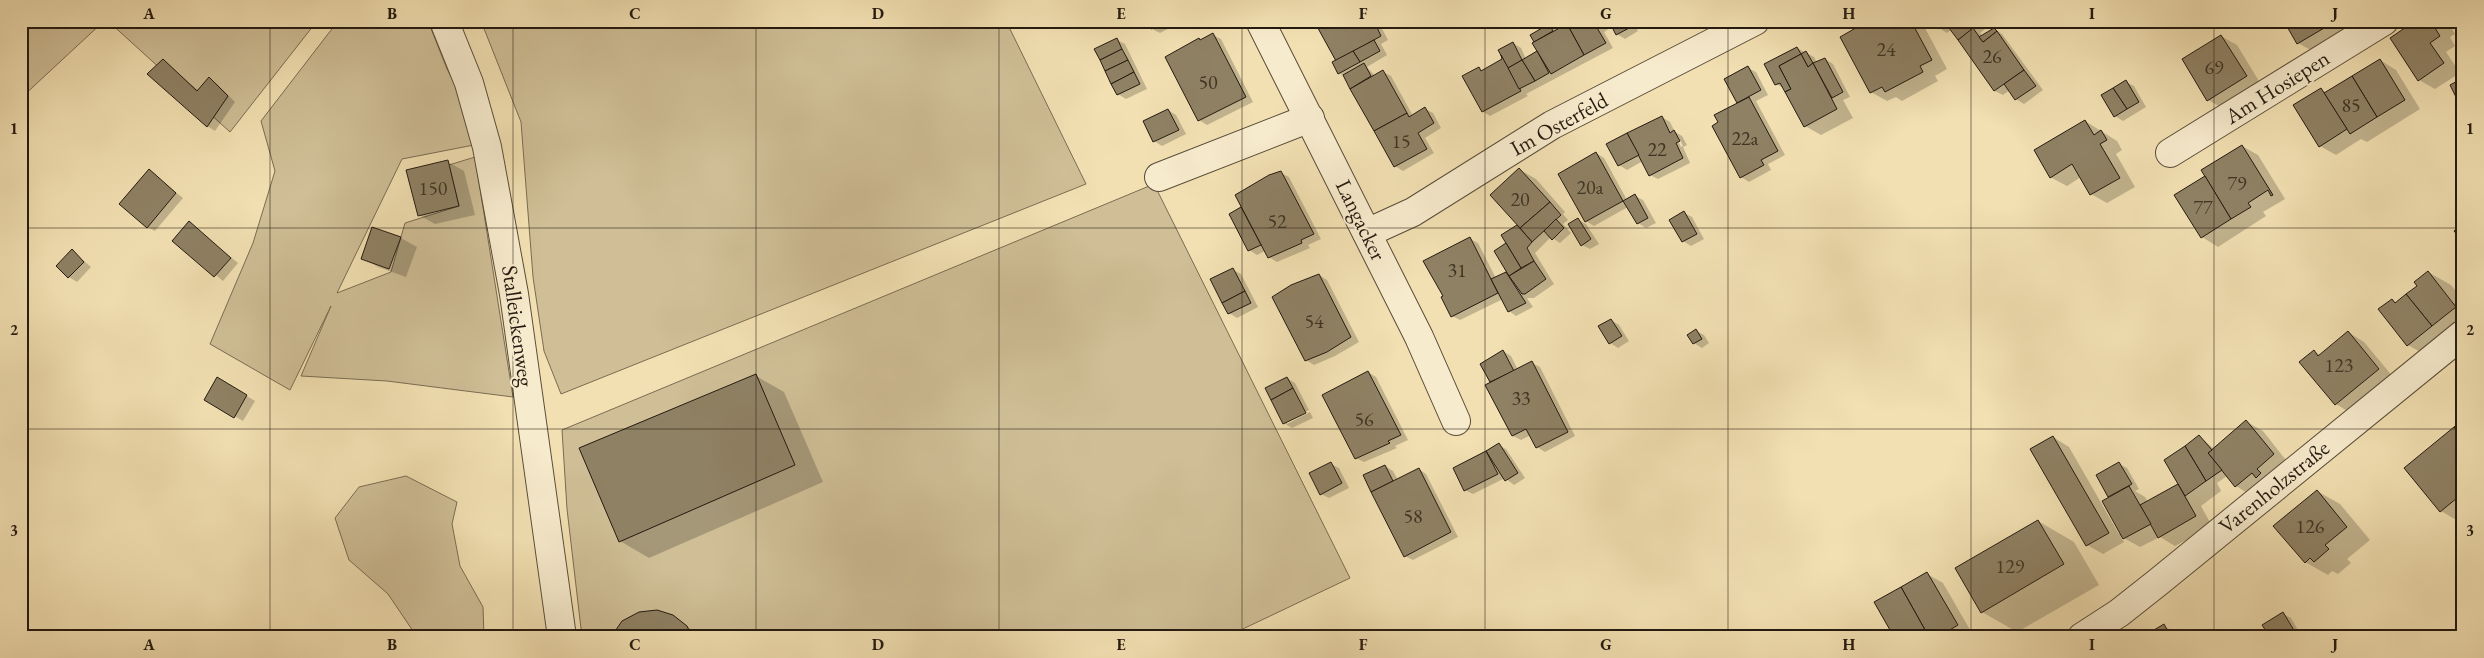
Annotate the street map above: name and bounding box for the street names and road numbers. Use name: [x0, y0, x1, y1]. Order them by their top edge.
street label: Am Hosiepen: [2218, 43, 2335, 131]
street label: Im Osterfeld: [1505, 85, 1614, 163]
street label: Langacker: [1329, 175, 1393, 266]
street label: Stalleickenweg: [495, 264, 541, 389]
street label: Varenholzstraße: [2213, 433, 2336, 540]

